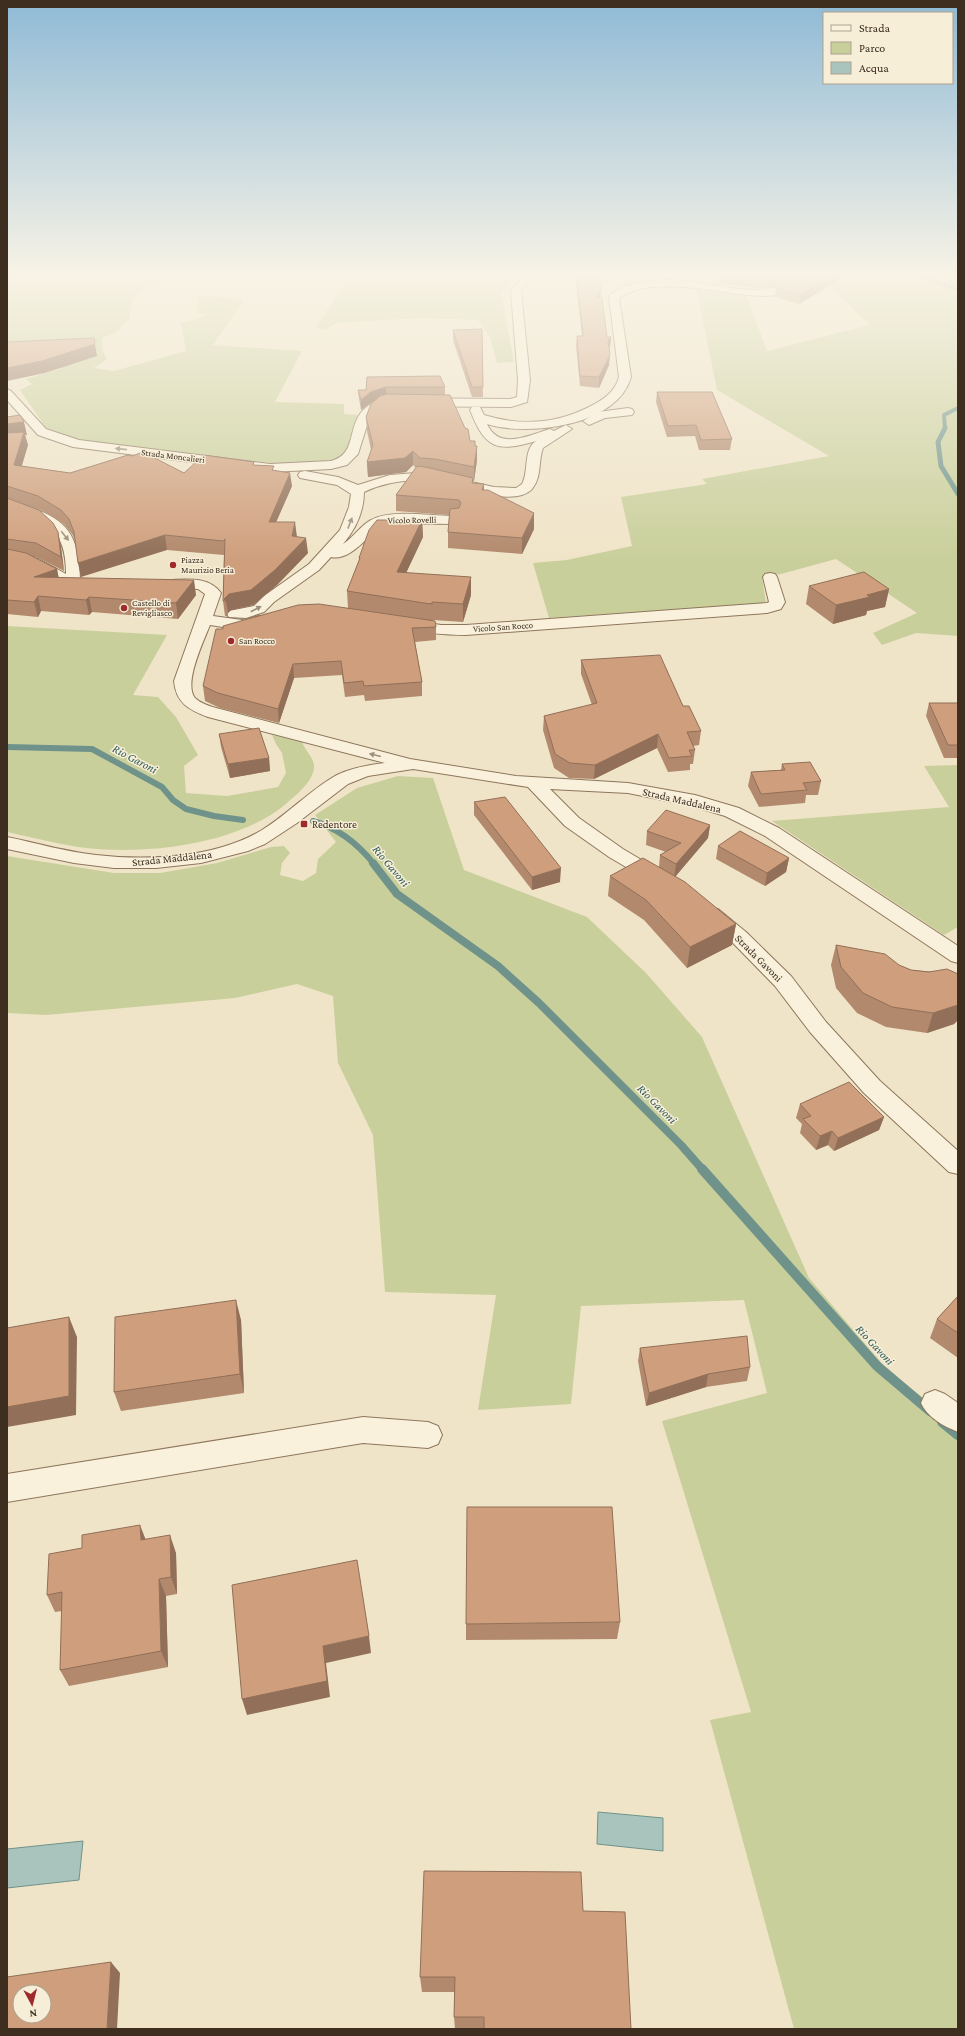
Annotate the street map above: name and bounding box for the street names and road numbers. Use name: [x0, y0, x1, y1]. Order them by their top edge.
street label: Strada Moncalieri: [141, 447, 206, 465]
street label: Vicolo Rovelli: [388, 515, 437, 525]
street label: Vicolo San Rocco: [473, 620, 534, 634]
street label: Strada Maddalena: [642, 785, 722, 815]
street label: Strada Maddalena: [132, 848, 212, 868]
street label: Strada Gavoni: [733, 932, 785, 984]

